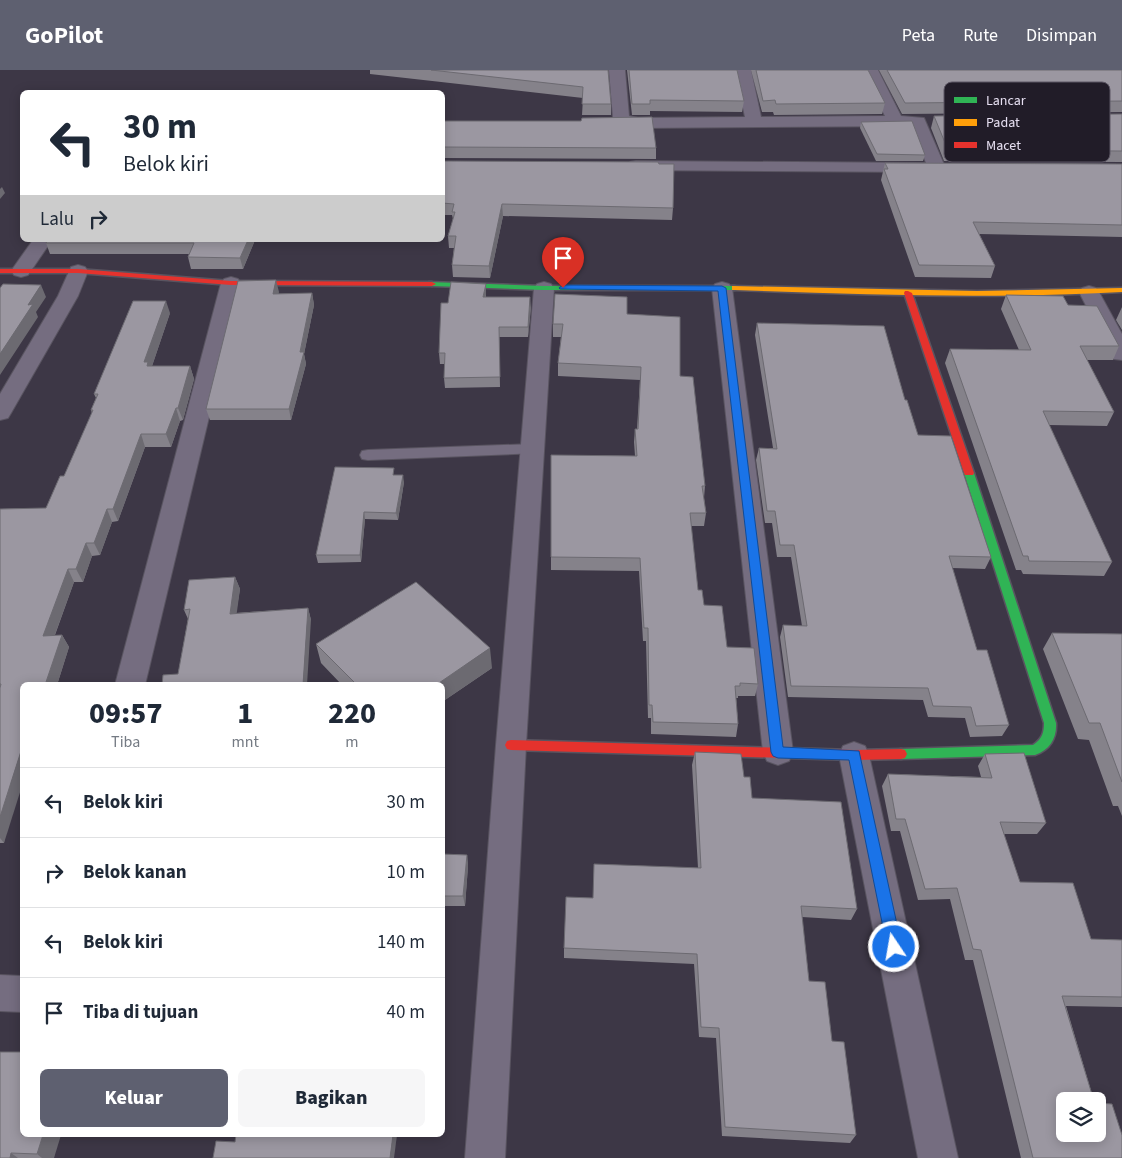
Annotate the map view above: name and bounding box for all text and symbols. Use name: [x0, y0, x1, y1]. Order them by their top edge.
text: GoPilot: [25, 18, 103, 53]
text: Peta: [902, 23, 935, 48]
text: Rute: [963, 23, 998, 48]
text: Disimpan: [1026, 23, 1097, 48]
legend: [944, 82, 1110, 162]
text: Lancar: [986, 91, 1026, 111]
text: 30 m: [123, 102, 197, 152]
icon: left: [40, 110, 105, 175]
text: Padat: [986, 113, 1020, 133]
text: Macet: [986, 136, 1021, 156]
text: Belok kiri: [123, 148, 209, 180]
icon: right: [84, 205, 112, 233]
text: Lalu: [40, 206, 74, 233]
pin: [542, 237, 584, 288]
icon: arrive: [549, 244, 577, 272]
text: 09:57: [89, 692, 162, 735]
text: 1: [237, 692, 253, 735]
text: 220: [328, 692, 376, 735]
text: Tiba: [111, 731, 140, 753]
text: mnt: [231, 731, 259, 753]
text: m: [345, 731, 359, 753]
icon: left: [40, 789, 68, 817]
text: Belok kiri: [83, 789, 163, 816]
text: 30 m: [387, 789, 425, 816]
icon: right: [40, 859, 68, 887]
text: Belok kanan: [83, 859, 187, 886]
text: 10 m: [387, 859, 425, 886]
position arrow: [867, 920, 919, 972]
icon: left: [40, 929, 68, 957]
text: Belok kiri: [83, 929, 163, 956]
text: 140 m: [377, 929, 425, 956]
icon: arrive: [40, 999, 68, 1027]
text: Tiba di tujuan: [83, 999, 198, 1026]
text: 40 m: [387, 999, 425, 1026]
button: Keluar: [40, 1069, 228, 1127]
button: Bagikan: [238, 1069, 425, 1127]
map controls: [1056, 1092, 1106, 1142]
button: layers: [1056, 1092, 1106, 1142]

